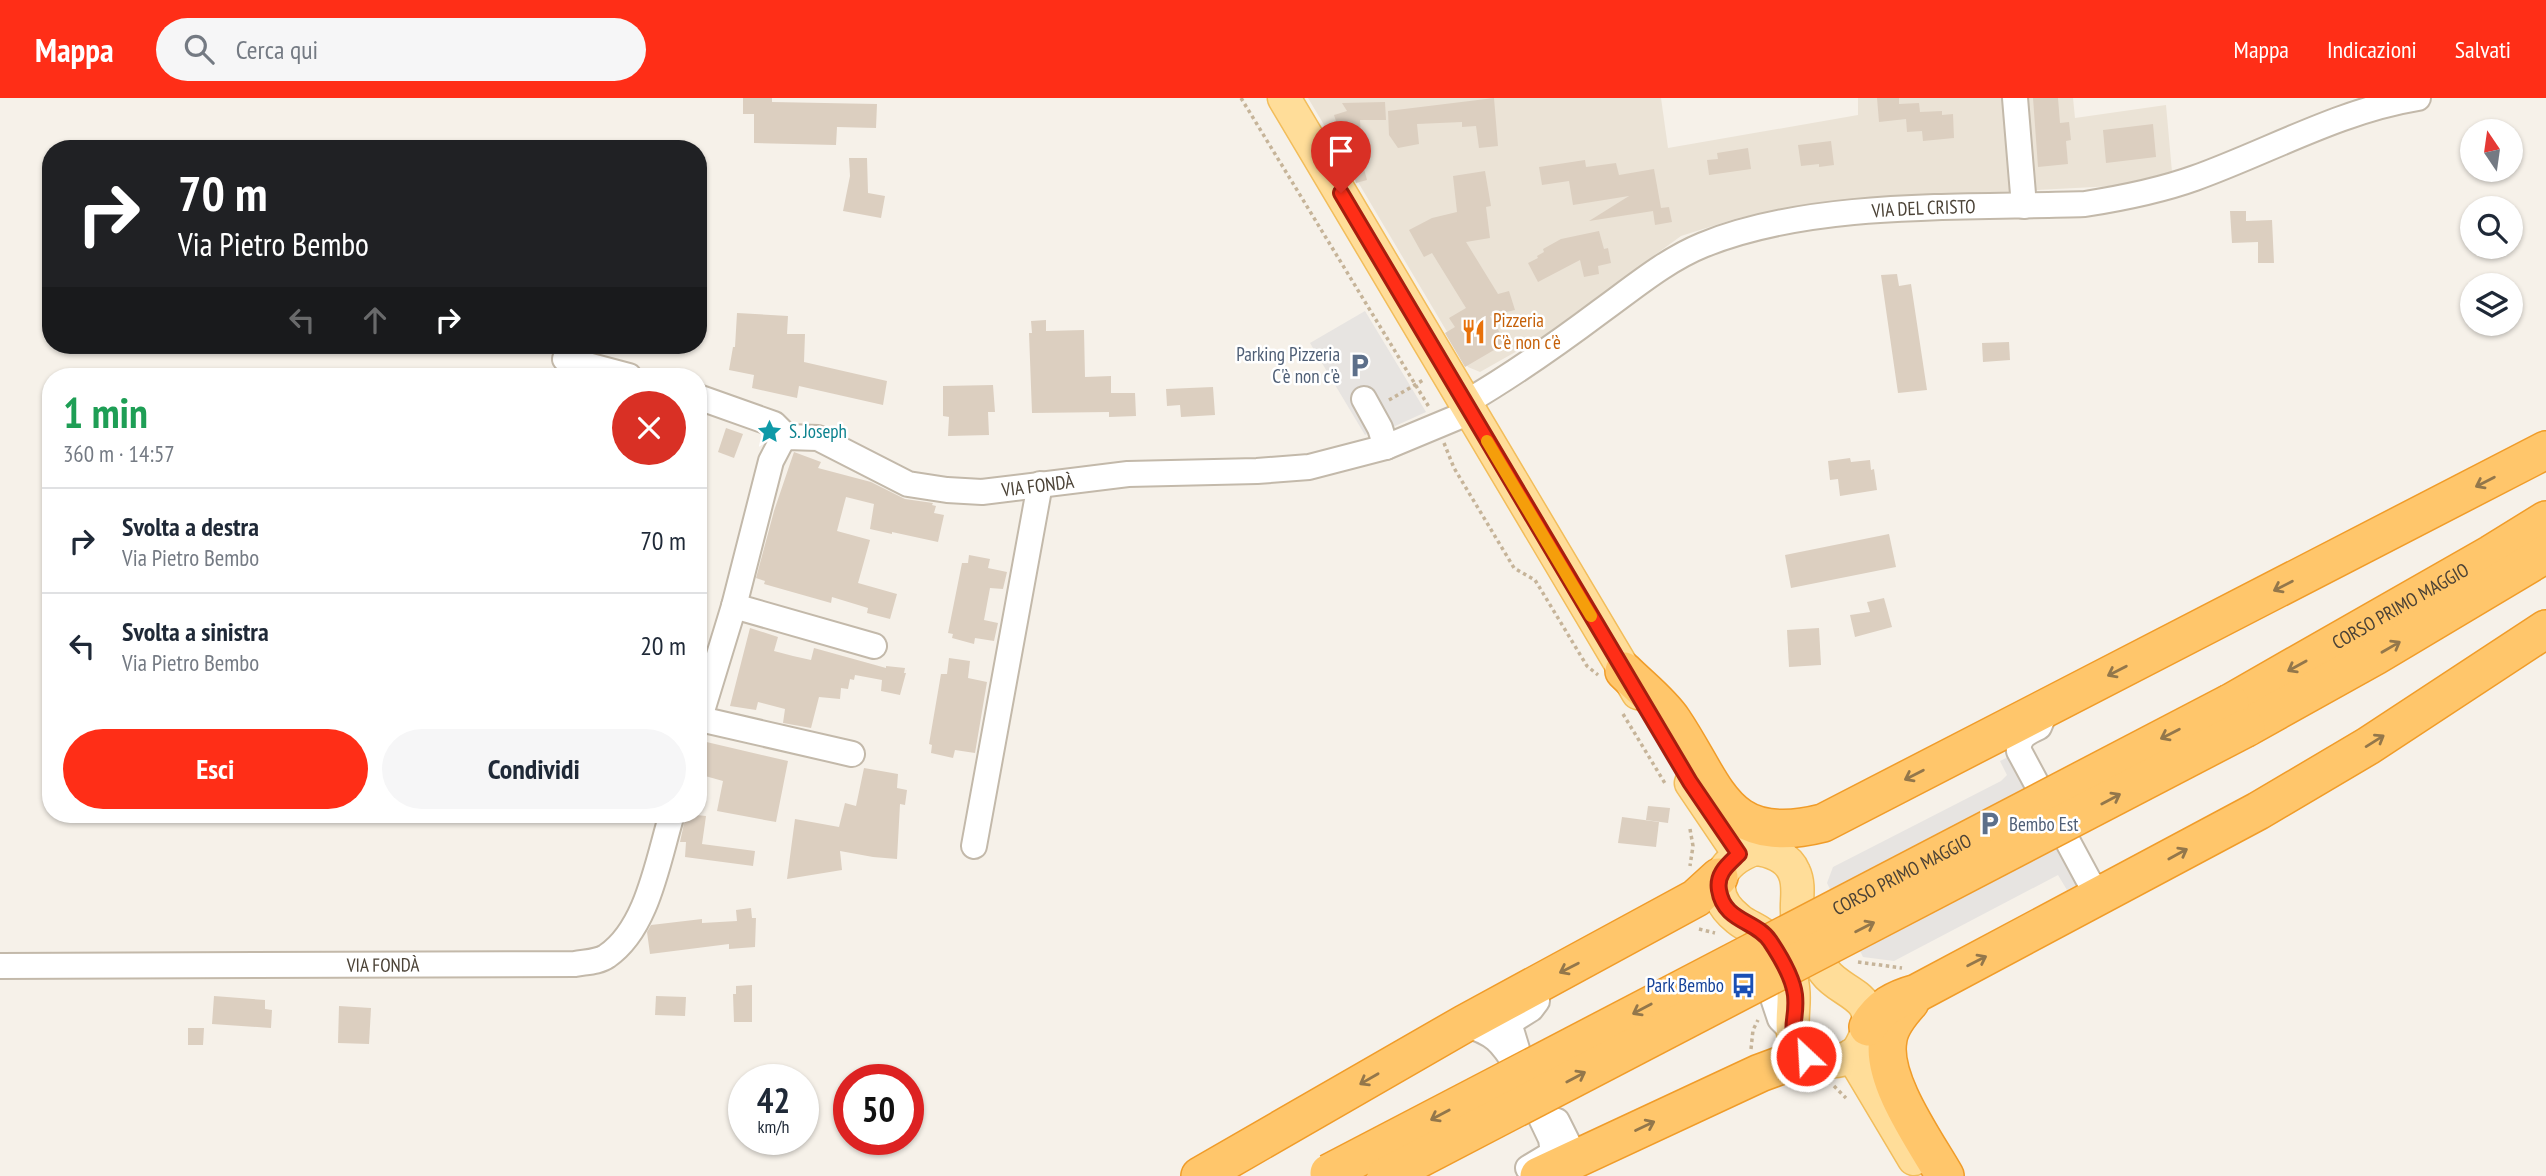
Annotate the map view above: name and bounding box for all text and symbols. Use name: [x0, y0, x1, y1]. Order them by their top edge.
search box: [156, 18, 646, 81]
text: Mappa: [35, 28, 114, 71]
icon: search: [180, 30, 218, 68]
text: Cerca qui: [236, 33, 318, 66]
text: Mappa: [2234, 34, 2289, 65]
text: Indicazioni: [2327, 34, 2417, 65]
text: Salvati: [2455, 34, 2511, 65]
north arrow: [2460, 119, 2524, 182]
map controls: [2460, 119, 2523, 336]
pin: [1311, 121, 1371, 193]
icon: arrive: [1322, 132, 1360, 170]
text: 70 m: [178, 161, 267, 225]
icon: right: [63, 168, 154, 259]
street label: VIA DEL CRISTO: [1870, 194, 1976, 222]
button: search: [2460, 196, 2523, 259]
text: Via Pietro Bembo: [178, 223, 369, 265]
button: layers: [2460, 273, 2523, 336]
icon: left: [283, 301, 321, 339]
icon: ahead: [356, 301, 394, 339]
icon: right: [429, 301, 467, 339]
place label: Pizzeria C'è non c'è: [1493, 308, 1561, 354]
restaurant icon: Pizzeria C'è non c'è: [1459, 317, 1487, 345]
place label: Parking Pizzeria C'è non c'è: [1236, 342, 1340, 388]
parking icon: Parking Pizzeria C'è non c'è: [1346, 351, 1374, 379]
text: 1 min: [63, 385, 148, 440]
button: close: [612, 391, 686, 465]
place icon: S. Joseph: [755, 417, 783, 445]
place label: S. Joseph: [789, 419, 847, 443]
text: 360 m · 14:57: [63, 439, 175, 468]
street label: VIA FONDÀ: [999, 469, 1075, 502]
one-way arrow: [2475, 475, 2496, 489]
text: Svolta a destra: [122, 510, 259, 543]
icon: right: [63, 522, 101, 560]
text: 70 m: [640, 524, 686, 557]
text: Via Pietro Bembo: [122, 543, 259, 572]
street label: CORSO PRIMO MAGGIO: [2328, 557, 2473, 654]
one-way arrow: [2273, 579, 2294, 593]
text: Svolta a sinistra: [122, 615, 269, 648]
icon: left: [63, 627, 101, 665]
text: 20 m: [640, 629, 686, 662]
one-way arrow: [2381, 640, 2401, 654]
text: Via Pietro Bembo: [122, 648, 259, 677]
one-way arrow: [2287, 660, 2308, 673]
one-way arrow: [2107, 665, 2128, 679]
one-way arrow: [2160, 728, 2180, 742]
button: Esci: [63, 729, 368, 809]
button: Condividi: [382, 729, 686, 809]
one-way arrow: [2365, 734, 2385, 748]
one-way arrow: [1904, 769, 1925, 783]
one-way arrow: [2100, 792, 2121, 805]
parking icon: Bembo Est: [1975, 810, 2003, 838]
place label: Bembo Est: [2009, 812, 2079, 836]
street label: CORSO PRIMO MAGGIO: [1828, 828, 1975, 920]
one-way arrow: [2167, 847, 2188, 860]
one-way arrow: [1855, 919, 1875, 933]
street label: VIA FONDÀ: [346, 953, 419, 977]
one-way arrow: [1966, 954, 1987, 968]
one-way arrow: [1559, 961, 1580, 975]
bus stop icon: Park Bembo: [1730, 971, 1758, 999]
place label: Park Bembo: [1647, 973, 1724, 997]
one-way arrow: [1632, 1003, 1653, 1016]
position arrow: [1769, 1019, 1843, 1093]
speed limit sign: 50: [833, 1064, 924, 1155]
one-way arrow: [1566, 1069, 1586, 1083]
one-way arrow: [1359, 1073, 1380, 1086]
text: 42: [757, 1077, 790, 1123]
one-way arrow: [1430, 1108, 1451, 1122]
text: km/h: [758, 1115, 789, 1138]
one-way arrow: [1634, 1119, 1655, 1132]

